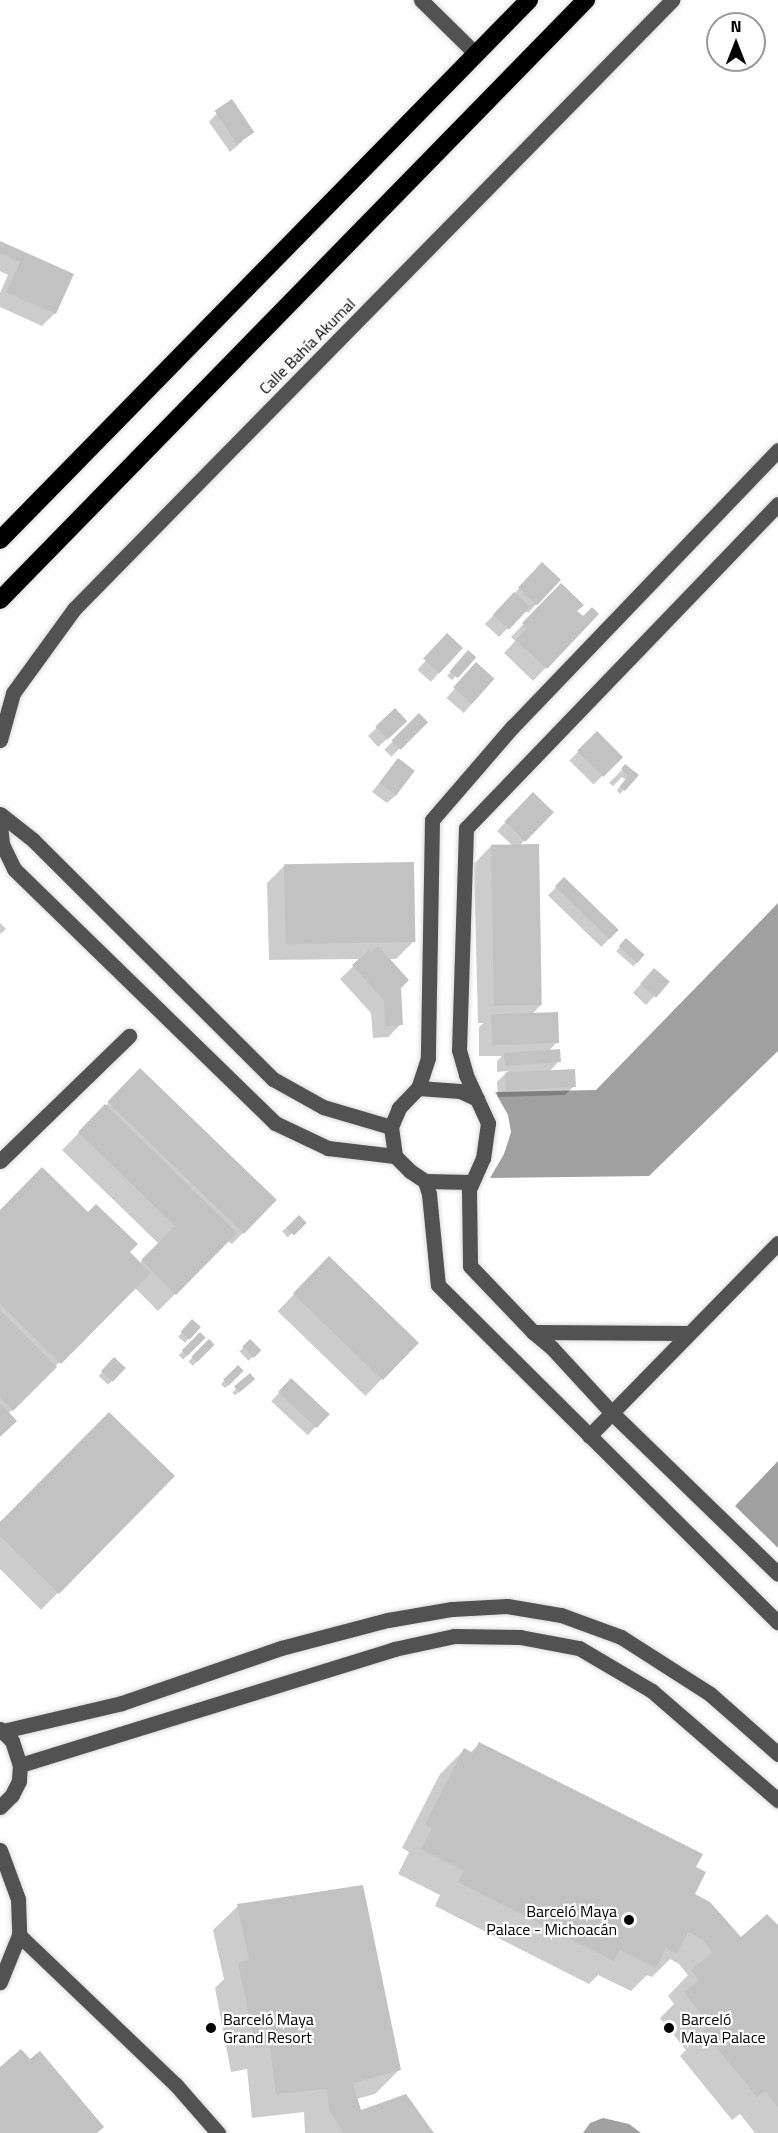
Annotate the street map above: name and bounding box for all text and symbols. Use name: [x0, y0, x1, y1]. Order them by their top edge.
north arrow: [706, 12, 766, 72]
text: N: [730, 14, 742, 38]
street label: Calle Bahía Akumal: [255, 294, 359, 398]
place label: Barceló Maya Palace - Michoacán: [486, 1901, 617, 1939]
marker: Barceló Maya Palace - Michoacán: [622, 1913, 636, 1927]
place label: Barceló Maya Grand Resort: [223, 2009, 314, 2047]
place label: Barceló Maya Palace: [681, 2009, 766, 2047]
marker: Barceló Maya Grand Resort: [204, 2021, 218, 2035]
marker: Barceló Maya Palace: [662, 2021, 676, 2035]

